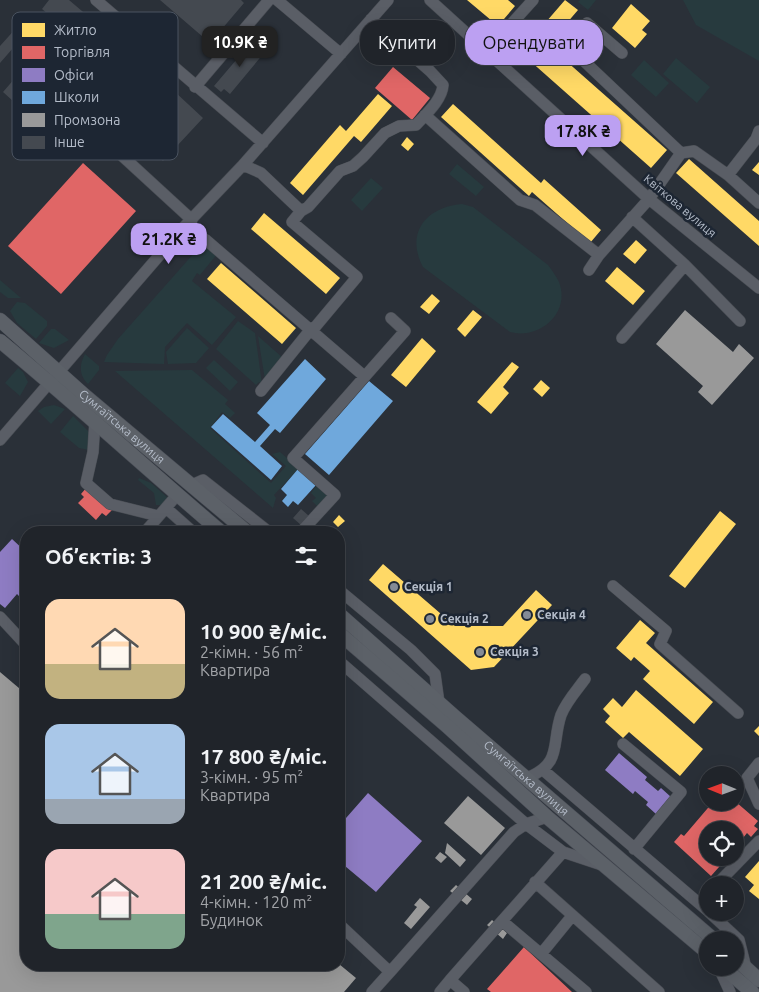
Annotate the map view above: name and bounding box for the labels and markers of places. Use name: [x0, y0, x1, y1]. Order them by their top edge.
pin: 10.9K ₴: [194, 26, 286, 68]
pin: 17.8K ₴: [537, 114, 629, 157]
pin: 21.2K ₴: [123, 222, 215, 265]
place label: Секція 1: [404, 580, 453, 593]
marker: Секція 1: [388, 581, 400, 593]
place label: Секція 4: [537, 608, 586, 621]
marker: Секція 4: [521, 609, 533, 621]
place label: Секція 2: [440, 612, 489, 625]
marker: Секція 2: [424, 613, 436, 625]
place label: Секція 3: [490, 645, 539, 658]
marker: Секція 3: [474, 646, 486, 658]

